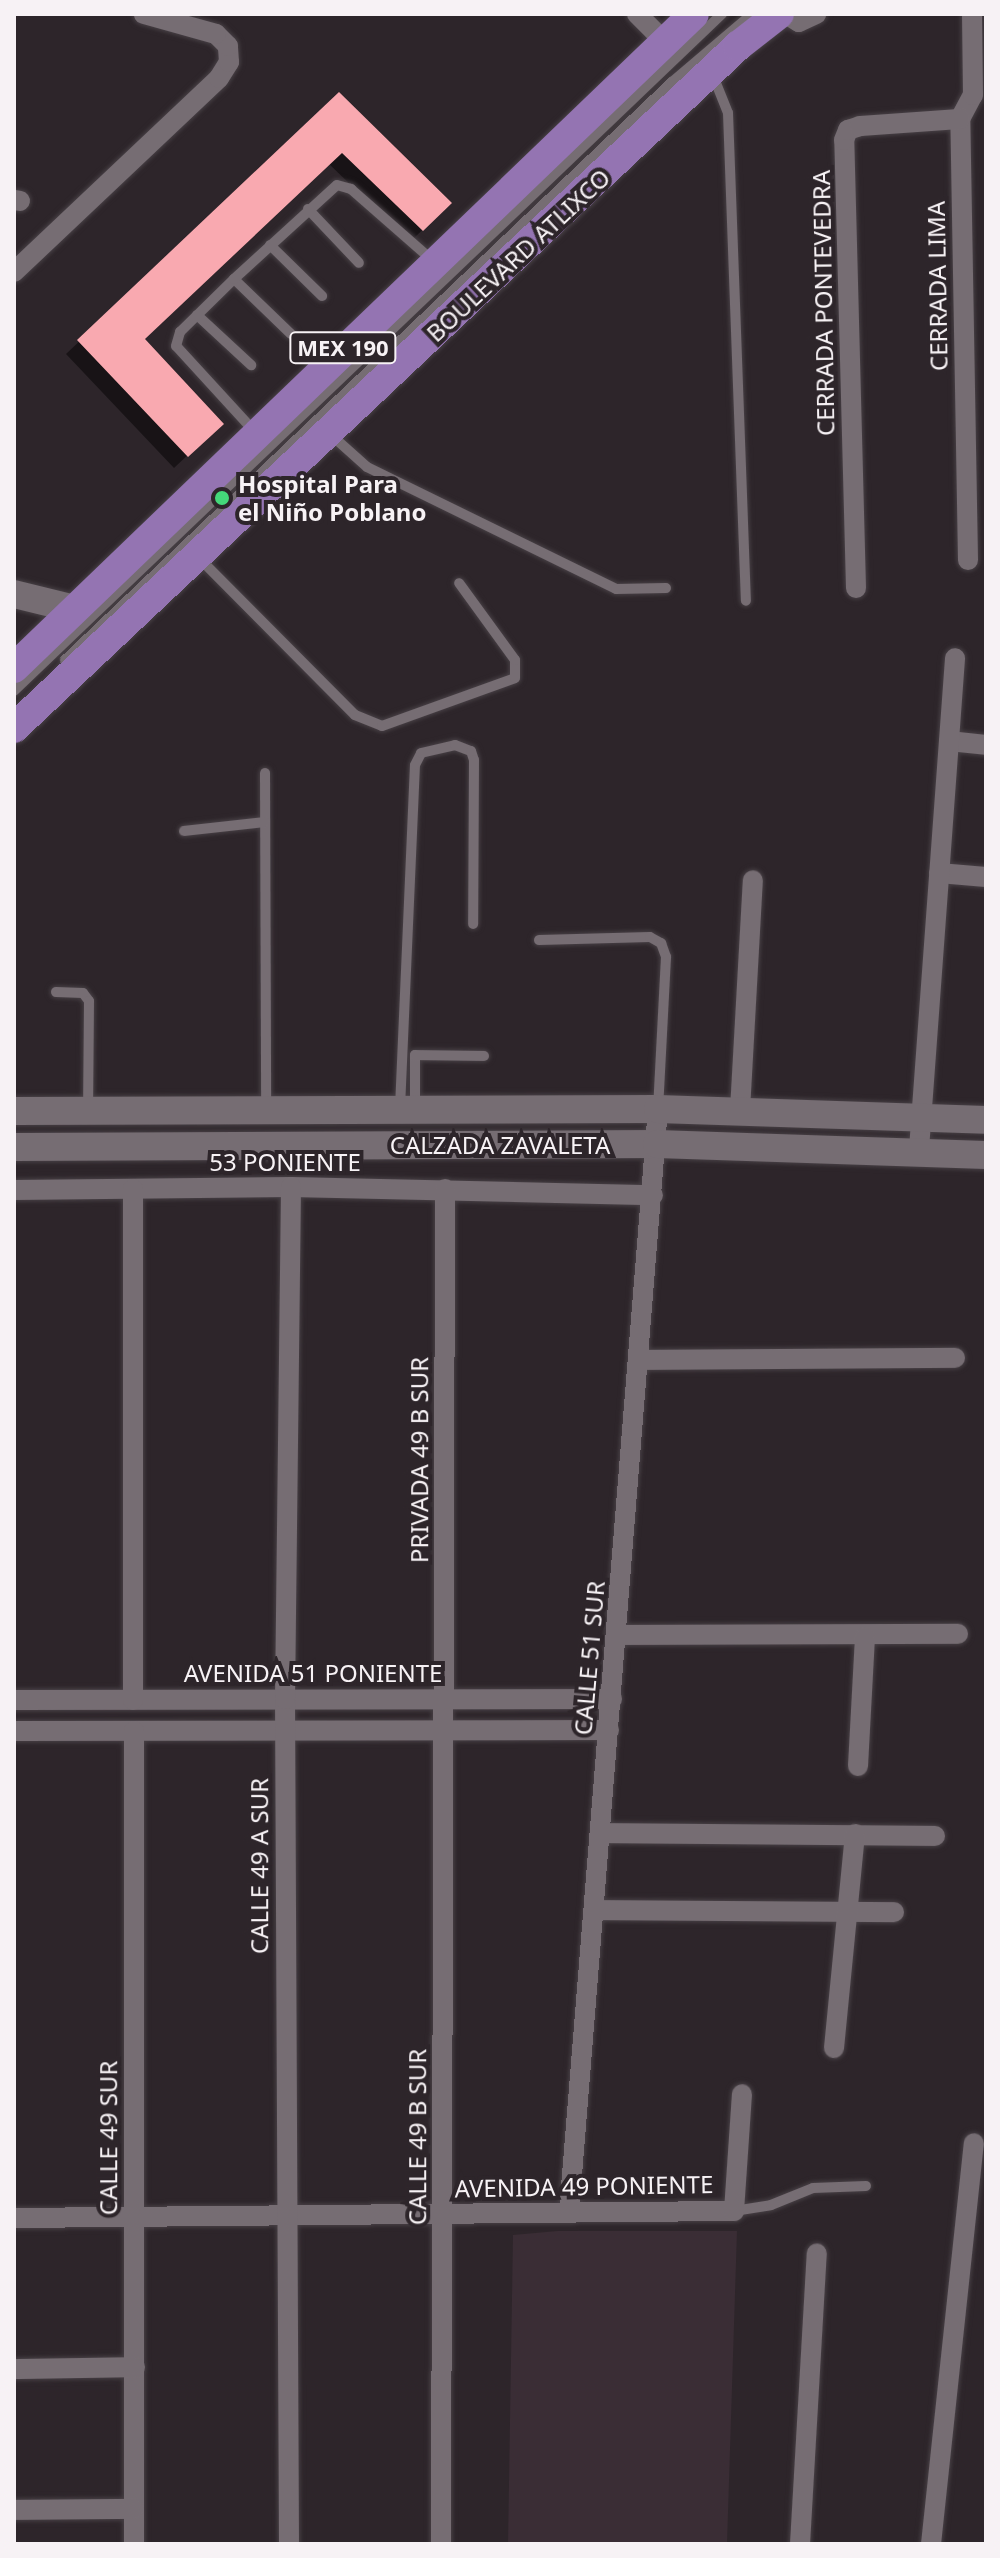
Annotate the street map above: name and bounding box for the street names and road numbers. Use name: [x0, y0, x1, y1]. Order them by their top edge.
street label: BOULEVARD ATLIXCO: [420, 163, 616, 347]
street label: CERRADA PONTEVEDRA: [806, 170, 840, 436]
street label: CERRADA LIMA: [921, 201, 953, 371]
road number: MEX 190: [289, 330, 397, 366]
street label: CALZADA ZAVALETA: [390, 1131, 610, 1159]
street label: 53 PONIENTE: [209, 1148, 361, 1176]
street label: PRIVADA 49 B SUR: [405, 1357, 433, 1563]
street label: CALLE 51 SUR: [568, 1580, 610, 1736]
street label: AVENIDA 51 PONIENTE: [184, 1659, 442, 1687]
street label: CALLE 49 A SUR: [245, 1778, 273, 1954]
street label: CALLE 49 B SUR: [403, 2049, 431, 2225]
street label: CALLE 49 SUR: [94, 2061, 122, 2215]
street label: AVENIDA 49 PONIENTE: [454, 2169, 714, 2203]

